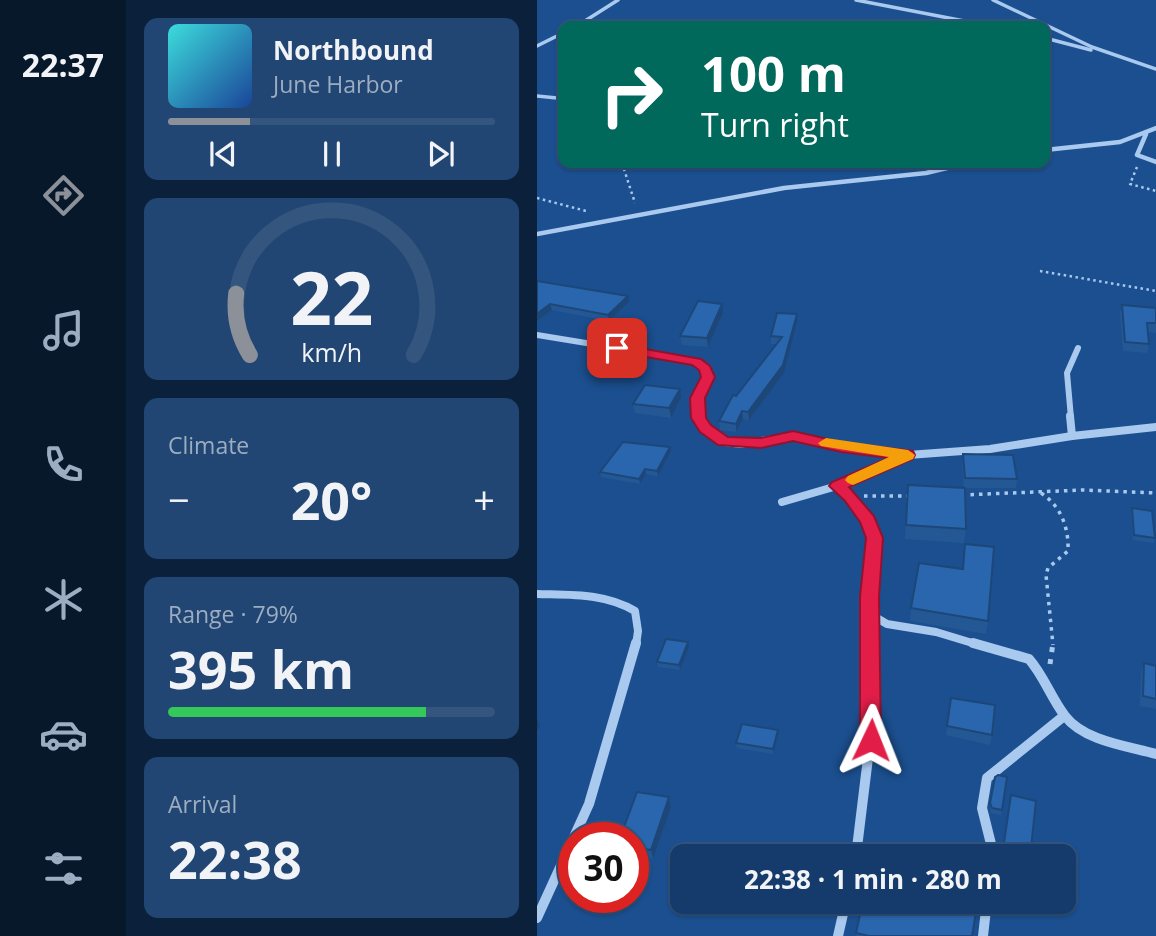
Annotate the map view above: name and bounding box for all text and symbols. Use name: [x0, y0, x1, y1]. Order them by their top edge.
text: Northbound: [273, 32, 434, 68]
text: 100 m: [701, 40, 846, 106]
text: 22:37: [22, 43, 104, 86]
icon: right: [586, 49, 677, 140]
text: June Harbor: [273, 68, 403, 100]
text: Turn right: [701, 103, 849, 146]
icon: previous: [204, 135, 242, 173]
icon: pause: [313, 135, 351, 173]
icon: next: [422, 135, 460, 173]
icon: directions: [39, 171, 88, 220]
text: 22: [290, 247, 373, 346]
icon: music: [39, 306, 88, 355]
pin: [587, 318, 647, 378]
icon: arrive: [598, 329, 636, 367]
text: km/h: [301, 334, 362, 368]
text: Climate: [168, 429, 249, 461]
icon: phone: [39, 440, 88, 489]
text: 20°: [291, 464, 372, 535]
text: −: [168, 473, 190, 525]
text: +: [473, 473, 495, 525]
icon: climate: [39, 575, 88, 624]
text: Range · 79%: [168, 598, 298, 630]
text: 395 km: [168, 633, 354, 704]
position arrow: [834, 703, 908, 777]
icon: car: [39, 710, 88, 759]
text: Arrival: [168, 788, 237, 820]
speed limit sign: 30: [558, 822, 649, 913]
text: 22:38: [168, 823, 302, 894]
icon: filters: [39, 844, 88, 893]
text: 22:38 · 1 min · 280 m: [744, 861, 1002, 897]

